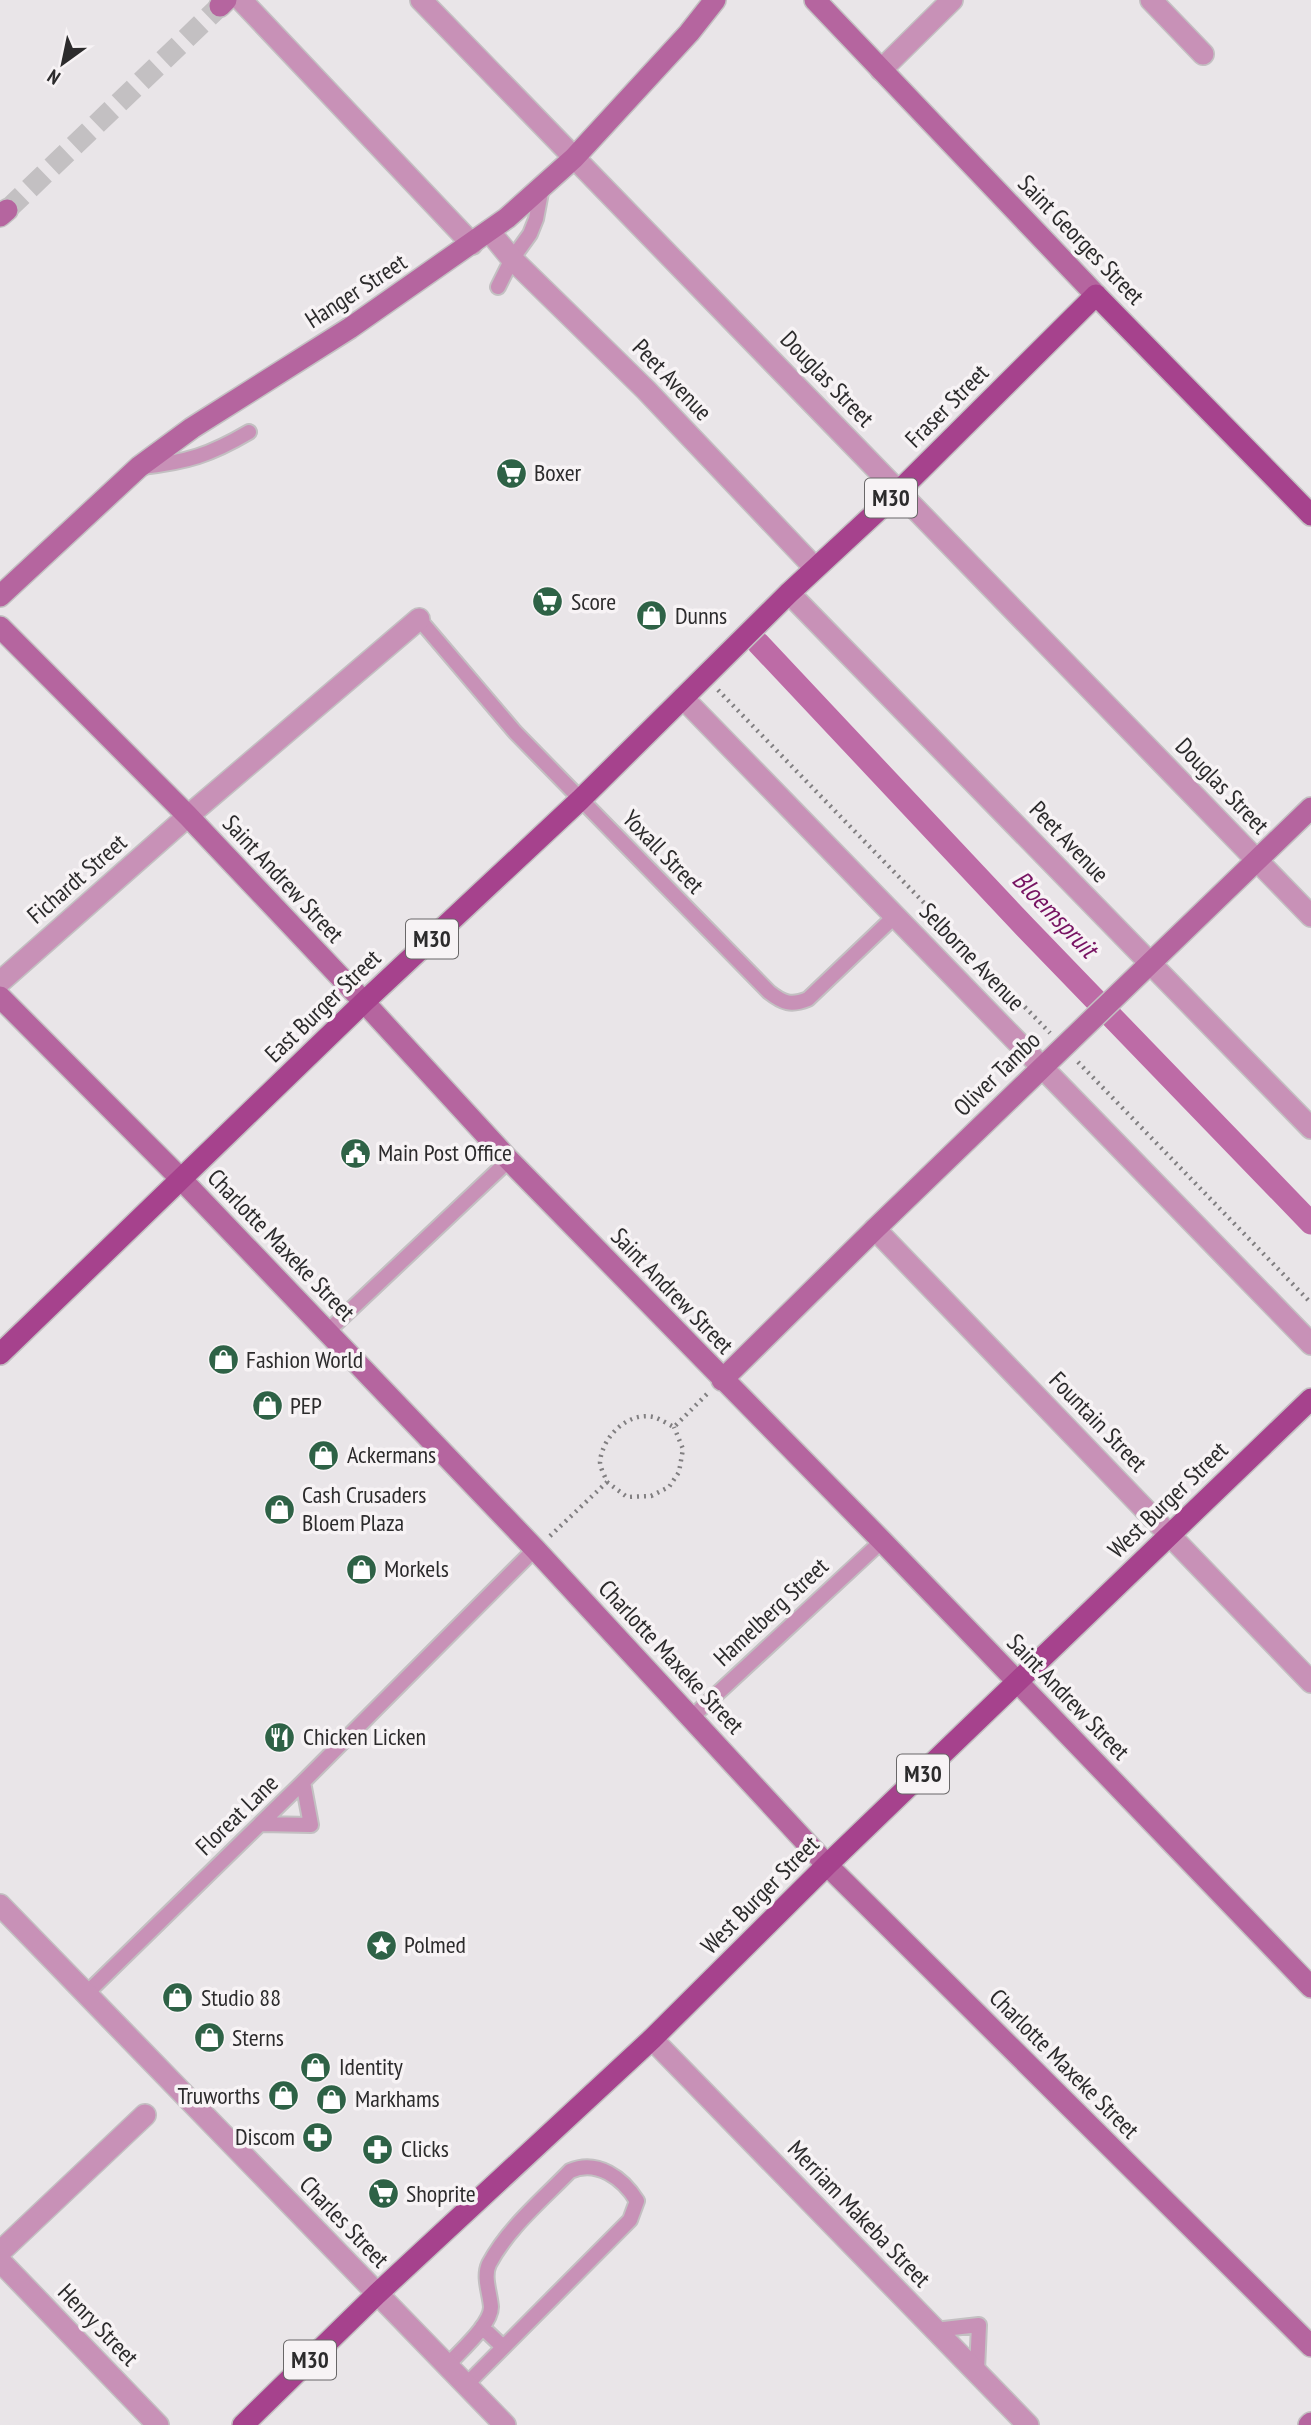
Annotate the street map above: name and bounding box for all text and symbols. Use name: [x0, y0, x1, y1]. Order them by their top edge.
north arrow: [28, 28, 98, 98]
text: N: [43, 64, 65, 90]
street label: Saint Georges Street: [1012, 168, 1151, 311]
street label: Hanger Street: [299, 246, 413, 335]
street label: Douglas Street: [774, 324, 881, 434]
street label: Peet Avenue: [626, 332, 719, 427]
street label: Fraser Street: [898, 357, 995, 454]
supermarket icon: Boxer: [494, 456, 528, 490]
place label: Boxer: [534, 457, 582, 488]
road number: M30: [865, 478, 917, 518]
supermarket icon: Score: [531, 585, 565, 619]
place label: Score: [571, 586, 616, 617]
shop icon: Dunns: [635, 599, 669, 633]
place label: Dunns: [675, 600, 727, 631]
street label: Douglas Street: [1169, 731, 1276, 841]
street label: Peet Avenue: [1023, 794, 1116, 889]
street label: Yoxall Street: [616, 803, 711, 900]
street label: Saint Andrew Street: [216, 808, 351, 949]
street label: Fichardt Street: [20, 827, 133, 930]
water label: Bloemspruit: [1006, 863, 1107, 966]
street label: Selborne Avenue: [913, 896, 1032, 1017]
road number: M30: [406, 920, 458, 958]
street label: East Burger Street: [258, 942, 388, 1069]
street label: Oliver Tambo: [947, 1025, 1047, 1123]
public building icon: Main Post Office: [338, 1136, 372, 1170]
place label: Main Post Office: [378, 1137, 512, 1168]
street label: Charlotte Maxeke Street: [201, 1162, 362, 1328]
street label: Saint Andrew Street: [604, 1221, 741, 1361]
shop icon: Fashion World: [206, 1343, 240, 1377]
place label: Fashion World: [246, 1344, 363, 1375]
street label: Fountain Street: [1043, 1365, 1154, 1479]
shop icon: PEP: [250, 1389, 284, 1423]
place label: PEP: [290, 1390, 322, 1421]
street label: West Burger Street: [1101, 1434, 1234, 1565]
shop icon: Ackermans: [307, 1438, 341, 1472]
place label: Ackermans: [347, 1439, 436, 1470]
place label: Cash Crusaders Bloem Plaza: [302, 1479, 426, 1538]
shop icon: Cash Crusaders Bloem Plaza: [262, 1492, 296, 1526]
street label: Hamelberg Street: [707, 1550, 835, 1673]
shop icon: Morkels: [344, 1552, 378, 1586]
place label: Morkels: [384, 1553, 449, 1584]
street label: Charlotte Maxeke Street: [592, 1573, 751, 1741]
street label: Saint Andrew Street: [1000, 1627, 1137, 1767]
restaurant icon: Chicken Licken: [263, 1720, 297, 1754]
place label: Chicken Licken: [303, 1721, 426, 1752]
road number: M30: [897, 1754, 949, 1794]
street label: Floreat Lane: [189, 1768, 285, 1862]
street label: West Burger Street: [694, 1829, 826, 1960]
place icon: Polmed: [364, 1928, 398, 1962]
place label: Polmed: [404, 1929, 466, 1960]
shop icon: Studio 88: [161, 1981, 195, 2015]
place label: Studio 88: [201, 1982, 281, 2013]
street label: Charlotte Maxeke Street: [983, 1982, 1146, 2145]
shop icon: Sterns: [192, 2021, 226, 2055]
place label: Sterns: [232, 2022, 284, 2053]
shop icon: Identity: [299, 2050, 333, 2084]
place label: Identity: [339, 2051, 403, 2082]
shop icon: Truworths: [266, 2079, 300, 2113]
place label: Truworths: [178, 2080, 260, 2111]
shop icon: Markhams: [315, 2082, 349, 2116]
place label: Markhams: [355, 2083, 440, 2114]
pharmacy icon: Discom: [301, 2120, 335, 2154]
place label: Discom: [235, 2121, 295, 2152]
pharmacy icon: Clicks: [361, 2132, 395, 2166]
place label: Clicks: [401, 2133, 449, 2164]
street label: Merriam Makeba Street: [781, 2134, 938, 2294]
street label: Charles Street: [293, 2169, 396, 2274]
supermarket icon: Shoprite: [366, 2177, 400, 2211]
place label: Shoprite: [406, 2178, 476, 2209]
street label: Henry Street: [51, 2277, 146, 2373]
road number: M30: [284, 2340, 336, 2380]

